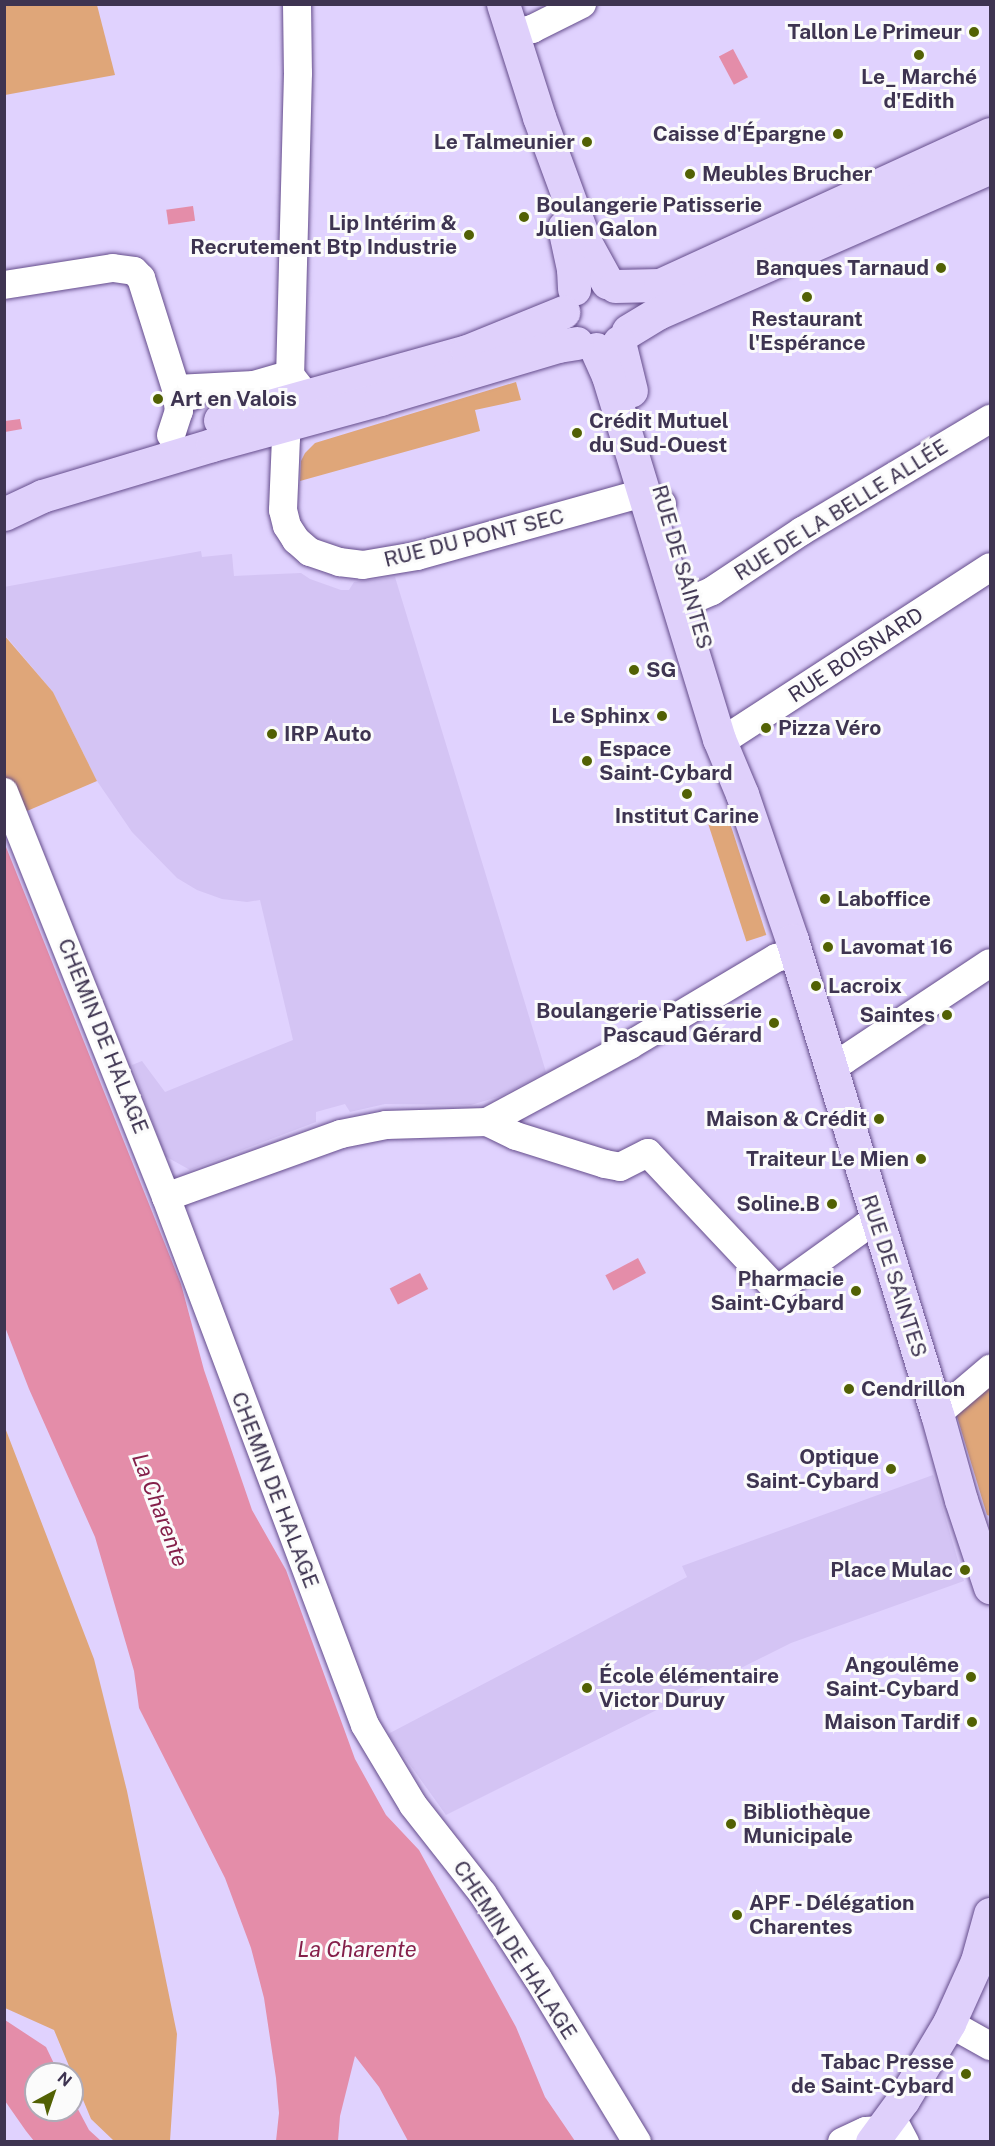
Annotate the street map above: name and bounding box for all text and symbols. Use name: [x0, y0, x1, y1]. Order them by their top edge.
place label: Tallon Le Primeur: [787, 19, 962, 45]
marker: Tallon Le Primeur: [967, 25, 981, 39]
marker: Le_ Marché d'Edith: [912, 48, 926, 62]
place label: Le_ Marché d'Edith: [861, 64, 977, 114]
place label: Caisse d'Épargne: [653, 121, 826, 147]
marker: Caisse d'Épargne: [831, 127, 845, 141]
place label: Le Talmeunier: [434, 129, 575, 155]
marker: Le Talmeunier: [580, 135, 594, 149]
place label: Meubles Brucher: [702, 161, 873, 187]
marker: Meubles Brucher: [683, 167, 697, 181]
place label: Boulangerie Patisserie Julien Galon: [536, 192, 762, 242]
place label: Lip Intérim & Recrutement Btp Industrie: [190, 210, 457, 260]
marker: Boulangerie Patisserie Julien Galon: [517, 210, 531, 224]
marker: Lip Intérim & Recrutement Btp Industrie: [462, 228, 476, 242]
place label: Banques Tarnaud: [755, 255, 929, 281]
marker: Banques Tarnaud: [934, 261, 948, 275]
marker: Restaurant l'Espérance: [800, 290, 814, 304]
place label: Restaurant l'Espérance: [748, 306, 866, 356]
place label: Art en Valois: [170, 386, 297, 412]
marker: Art en Valois: [151, 392, 165, 406]
place label: Crédit Mutuel du Sud-Ouest: [589, 408, 729, 458]
marker: Crédit Mutuel du Sud-Ouest: [570, 426, 584, 440]
street label: RUE DE LA BELLE ALLÉE: [730, 434, 952, 586]
street label: RUE DE SAINTES: [647, 482, 717, 652]
street label: RUE DU PONT SEC: [381, 503, 567, 573]
street label: RUE BOISNARD: [784, 602, 928, 708]
place label: SG: [646, 657, 676, 683]
marker: SG: [627, 663, 641, 677]
place label: Le Sphinx: [551, 703, 650, 729]
marker: Le Sphinx: [655, 709, 669, 723]
place label: Pizza Véro: [778, 715, 882, 741]
place label: IRP Auto: [284, 721, 371, 747]
marker: Pizza Véro: [759, 721, 773, 735]
marker: IRP Auto: [265, 727, 279, 741]
place label: Espace Saint-Cybard: [599, 736, 733, 786]
marker: Espace Saint-Cybard: [580, 754, 594, 768]
marker: Institut Carine: [680, 787, 694, 801]
place label: Institut Carine: [615, 803, 759, 829]
place label: Laboffice: [837, 886, 931, 912]
marker: Laboffice: [818, 892, 832, 906]
place label: Lavomat 16: [840, 934, 953, 960]
street label: CHEMIN DE HALAGE: [52, 935, 154, 1137]
marker: Lavomat 16: [821, 940, 835, 954]
place label: Lacroix: [828, 973, 902, 999]
marker: Lacroix: [809, 979, 823, 993]
place label: Boulangerie Patisserie Pascaud Gérard: [536, 998, 762, 1048]
place label: Saintes: [859, 1002, 935, 1028]
marker: Saintes: [940, 1008, 954, 1022]
marker: Boulangerie Patisserie Pascaud Gérard: [767, 1016, 781, 1030]
place label: Maison & Crédit: [706, 1106, 867, 1132]
marker: Maison & Crédit: [872, 1112, 886, 1126]
place label: Traiteur Le Mien: [746, 1146, 909, 1172]
marker: Traiteur Le Mien: [914, 1152, 928, 1166]
place label: Soline.B: [736, 1191, 820, 1217]
street label: RUE DE SAINTES: [856, 1192, 932, 1360]
marker: Soline.B: [825, 1197, 839, 1211]
place label: Pharmacie Saint-Cybard: [710, 1266, 844, 1316]
marker: Pharmacie Saint-Cybard: [849, 1284, 863, 1298]
place label: Cendrillon: [861, 1376, 965, 1402]
marker: Cendrillon: [842, 1382, 856, 1396]
street label: CHEMIN DE HALAGE: [226, 1388, 324, 1592]
place label: Optique Saint-Cybard: [745, 1444, 879, 1494]
water label: La Charente: [126, 1449, 194, 1571]
marker: Optique Saint-Cybard: [884, 1462, 898, 1476]
place label: Place Mulac: [830, 1557, 953, 1583]
marker: Place Mulac: [958, 1563, 972, 1577]
place label: Angoulême Saint-Cybard: [825, 1652, 959, 1702]
place label: École élémentaire Victor Duruy: [599, 1663, 779, 1713]
marker: Angoulême Saint-Cybard: [964, 1670, 978, 1684]
marker: École élémentaire Victor Duruy: [580, 1681, 594, 1695]
place label: Maison Tardif: [824, 1709, 960, 1735]
marker: Maison Tardif: [965, 1715, 979, 1729]
place label: Bibliothèque Municipale: [743, 1799, 871, 1849]
marker: Bibliothèque Municipale: [724, 1817, 738, 1831]
street label: CHEMIN DE HALAGE: [448, 1856, 582, 2044]
place label: APF - Délégation Charentes: [749, 1890, 917, 1940]
marker: APF - Délégation Charentes: [730, 1908, 744, 1922]
water label: La Charente: [297, 1937, 417, 1963]
place label: Tabac Presse de Saint-Cybard: [791, 2049, 954, 2099]
north arrow: [24, 2062, 84, 2122]
marker: Tabac Presse de Saint-Cybard: [959, 2067, 973, 2081]
text: N: [54, 2068, 76, 2091]

